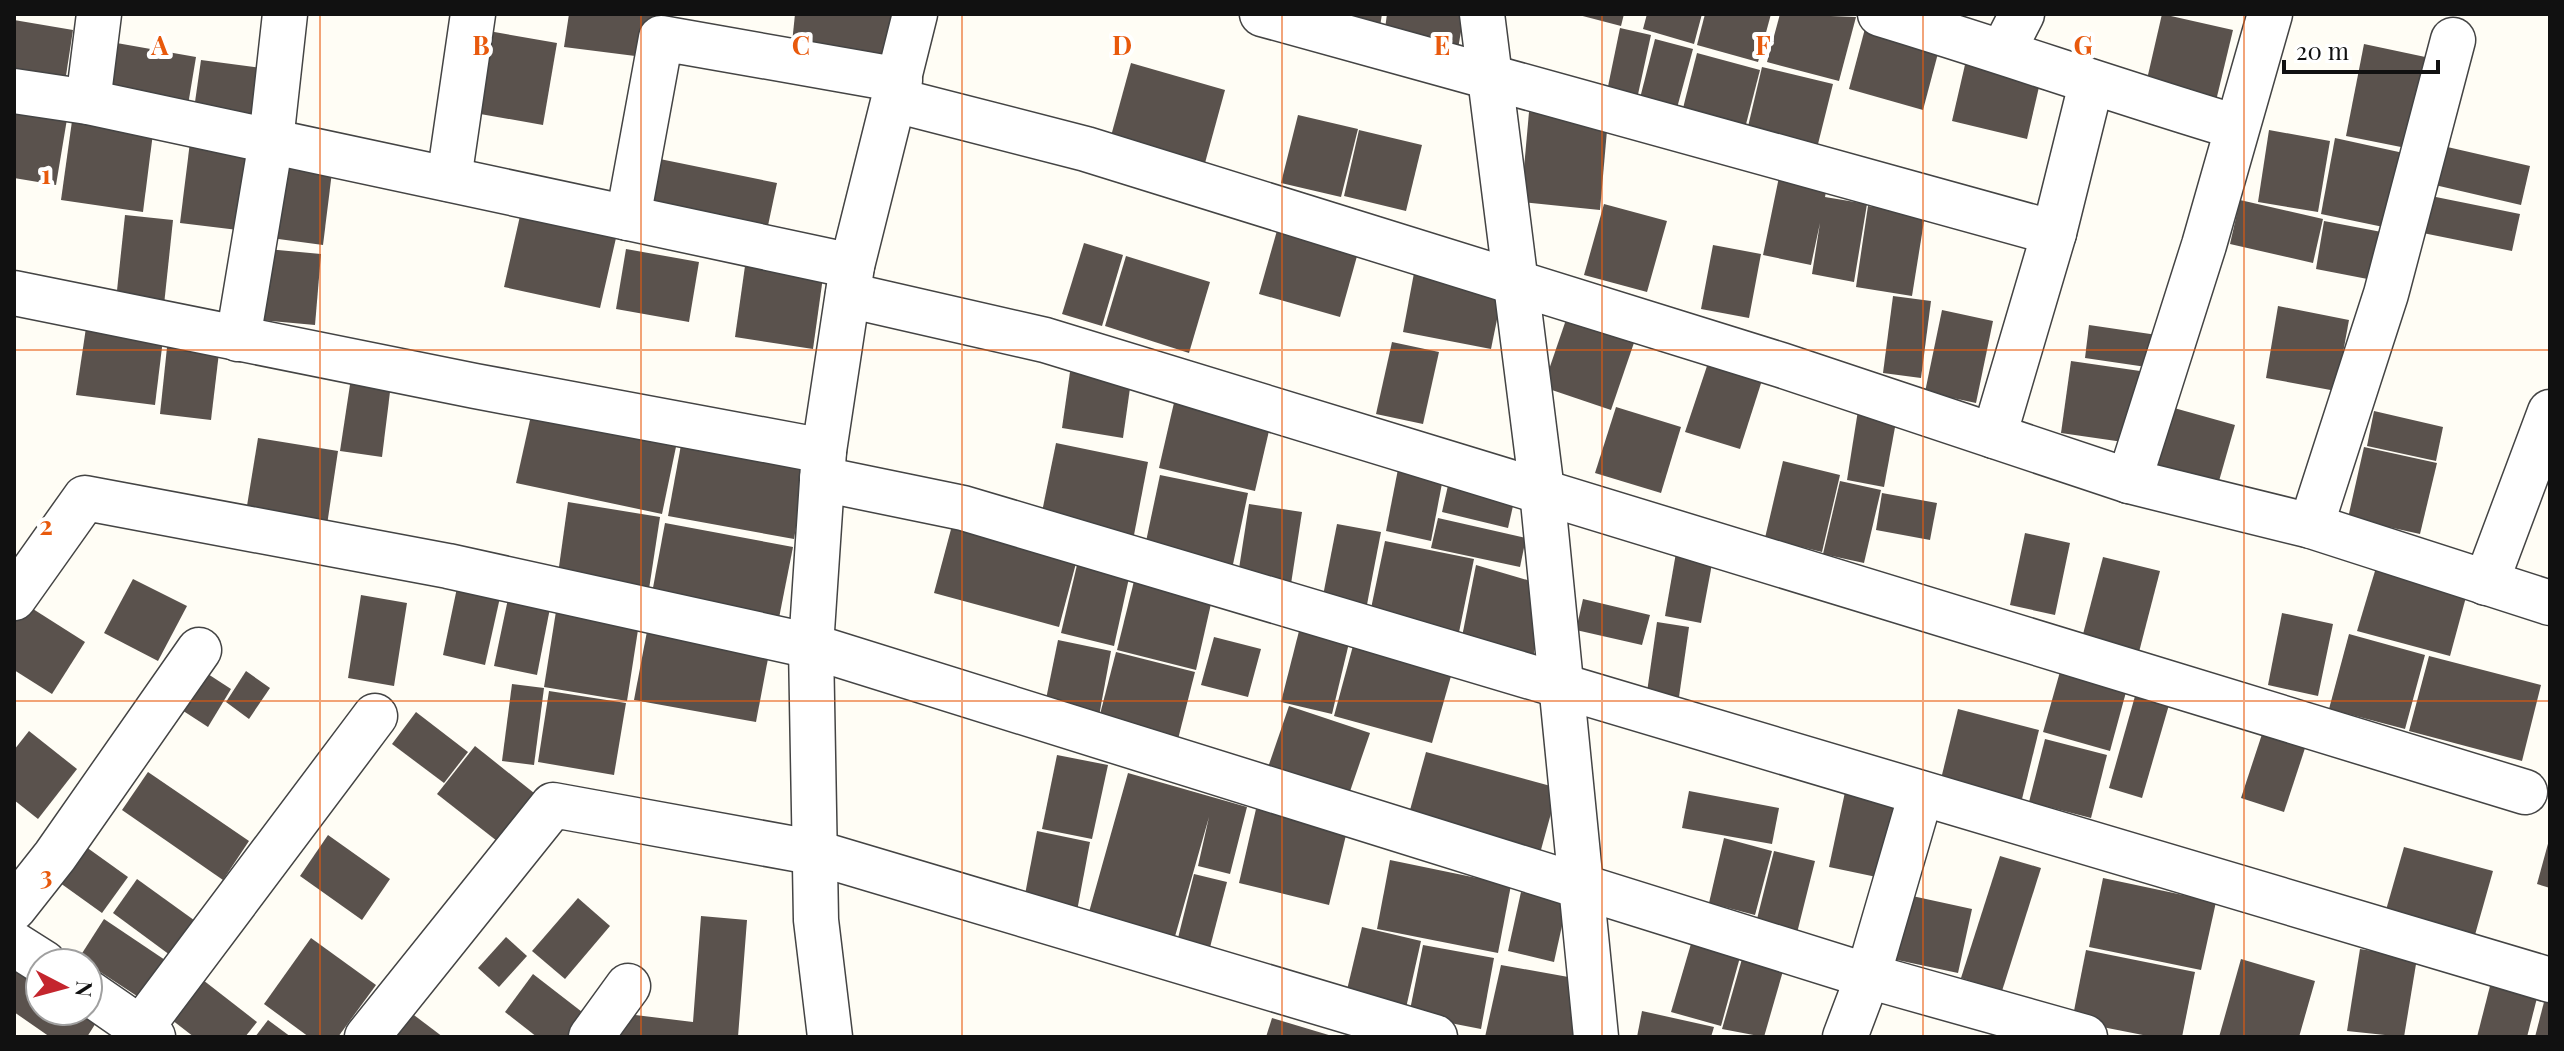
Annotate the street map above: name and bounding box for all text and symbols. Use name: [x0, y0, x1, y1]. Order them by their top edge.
scale bar: [2284, 24, 2438, 74]
text: A: [150, 27, 169, 62]
text: B: [472, 27, 490, 62]
text: C: [792, 27, 810, 62]
text: D: [1112, 27, 1132, 62]
text: E: [1434, 27, 1450, 62]
text: F: [1755, 27, 1771, 62]
text: G: [2073, 27, 2093, 62]
text: 20 m: [2296, 34, 2349, 66]
text: 1: [41, 156, 51, 191]
text: 2: [39, 507, 53, 542]
text: 3: [40, 857, 52, 892]
north arrow: [24, 947, 104, 1027]
text: N: [69, 980, 101, 999]

